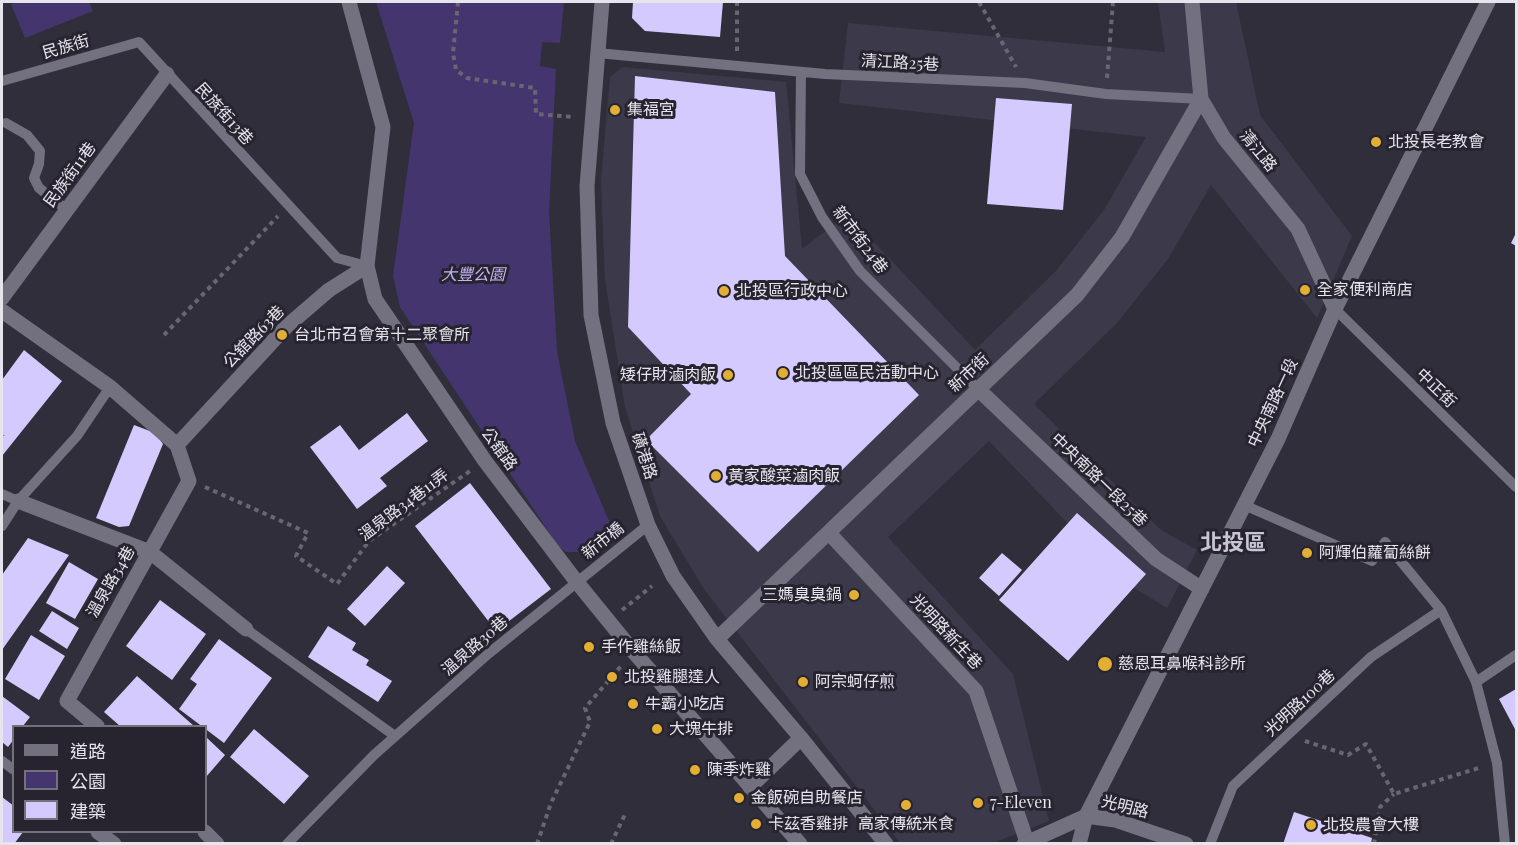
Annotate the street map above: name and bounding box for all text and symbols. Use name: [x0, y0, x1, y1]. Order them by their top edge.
street label: 民族街: [40, 31, 92, 63]
street label: 清江路25巷: [860, 51, 940, 75]
street label: 民族街13巷: [191, 79, 257, 149]
place label: 集福宮: [627, 100, 675, 120]
marker: 集福宮: [608, 103, 622, 117]
street label: 清江路: [1235, 126, 1281, 176]
place label: 北投長老教會: [1388, 132, 1484, 152]
marker: 北投長老教會: [1369, 135, 1383, 149]
street label: 民族街11巷: [40, 139, 100, 211]
street label: 新市街24巷: [828, 202, 892, 278]
park label: 大豐公園: [441, 265, 505, 285]
place label: 全家便利商店: [1317, 280, 1413, 300]
place label: 北投區行政中心: [736, 281, 848, 301]
marker: 全家便利商店: [1298, 283, 1312, 297]
marker: 北投區行政中心: [717, 284, 731, 298]
street label: 公舘路63巷: [219, 302, 289, 372]
place label: 台北市召會第十二聚會所: [294, 325, 470, 345]
marker: 台北市召會第十二聚會所: [275, 328, 289, 342]
street label: 新市街: [945, 350, 993, 396]
street label: 中央南路一段: [1244, 355, 1302, 451]
place label: 北投區區民活動中心: [795, 363, 939, 383]
street label: 中正街: [1412, 364, 1460, 412]
place label: 矮仔財滷肉飯: [620, 365, 716, 385]
marker: 北投區區民活動中心: [776, 366, 790, 380]
marker: 矮仔財滷肉飯: [721, 368, 735, 382]
street label: 公舘路: [477, 424, 521, 474]
street label: 中央南路一段25巷: [1047, 429, 1151, 531]
street label: 磺港路: [627, 430, 661, 482]
street label: 溫泉路34巷11弄: [356, 465, 452, 545]
place label: 黃家酸菜滷肉飯: [728, 466, 840, 486]
marker: 黃家酸菜滷肉飯: [709, 469, 723, 483]
street label: 新市橋: [578, 519, 628, 563]
district label: 北投區: [1200, 530, 1266, 556]
street label: 溫泉路34巷: [83, 543, 139, 621]
place label: 阿輝伯蘿蔔絲餅: [1319, 543, 1431, 563]
marker: 阿輝伯蘿蔔絲餅: [1300, 546, 1314, 560]
place label: 三媽臭臭鍋: [762, 585, 842, 605]
marker: 三媽臭臭鍋: [847, 588, 861, 602]
street label: 光明路新生巷: [906, 590, 986, 674]
street label: 溫泉路30巷: [438, 612, 512, 680]
place label: 手作雞絲飯: [601, 637, 681, 657]
marker: 手作雞絲飯: [582, 640, 596, 654]
place label: 慈恩耳鼻喉科診所: [1118, 654, 1246, 674]
marker: 慈恩耳鼻喉科診所: [1096, 655, 1114, 673]
street label: 光明路100巷: [1261, 666, 1339, 740]
place label: 北投雞腿達人: [624, 667, 720, 687]
marker: 北投雞腿達人: [605, 670, 619, 684]
place label: 阿宗蚵仔煎: [815, 672, 895, 692]
marker: 阿宗蚵仔煎: [796, 675, 810, 689]
place label: 牛霸小吃店: [645, 694, 725, 714]
marker: 牛霸小吃店: [626, 697, 640, 711]
place label: 大塊牛排: [669, 719, 733, 739]
marker: 大塊牛排: [650, 722, 664, 736]
legend: [12, 725, 207, 833]
text: 道路: [70, 739, 106, 763]
place label: 陳季炸雞: [707, 760, 771, 780]
marker: 陳季炸雞: [688, 763, 702, 777]
text: 公園: [70, 769, 106, 793]
place label: 金飯碗自助餐店: [751, 788, 863, 808]
marker: 金飯碗自助餐店: [732, 791, 746, 805]
street label: 光明路: [1099, 792, 1151, 822]
place label: 7-Eleven: [990, 793, 1052, 813]
marker: 7-Eleven: [971, 796, 985, 810]
marker: 高家傳統米食: [899, 798, 913, 812]
text: 建築: [70, 799, 106, 823]
place label: 卡茲香雞排: [768, 814, 848, 834]
place label: 高家傳統米食: [858, 814, 954, 834]
place label: 北投農會大樓: [1323, 815, 1419, 835]
marker: 卡茲香雞排: [749, 817, 763, 831]
marker: 北投農會大樓: [1304, 818, 1318, 832]

